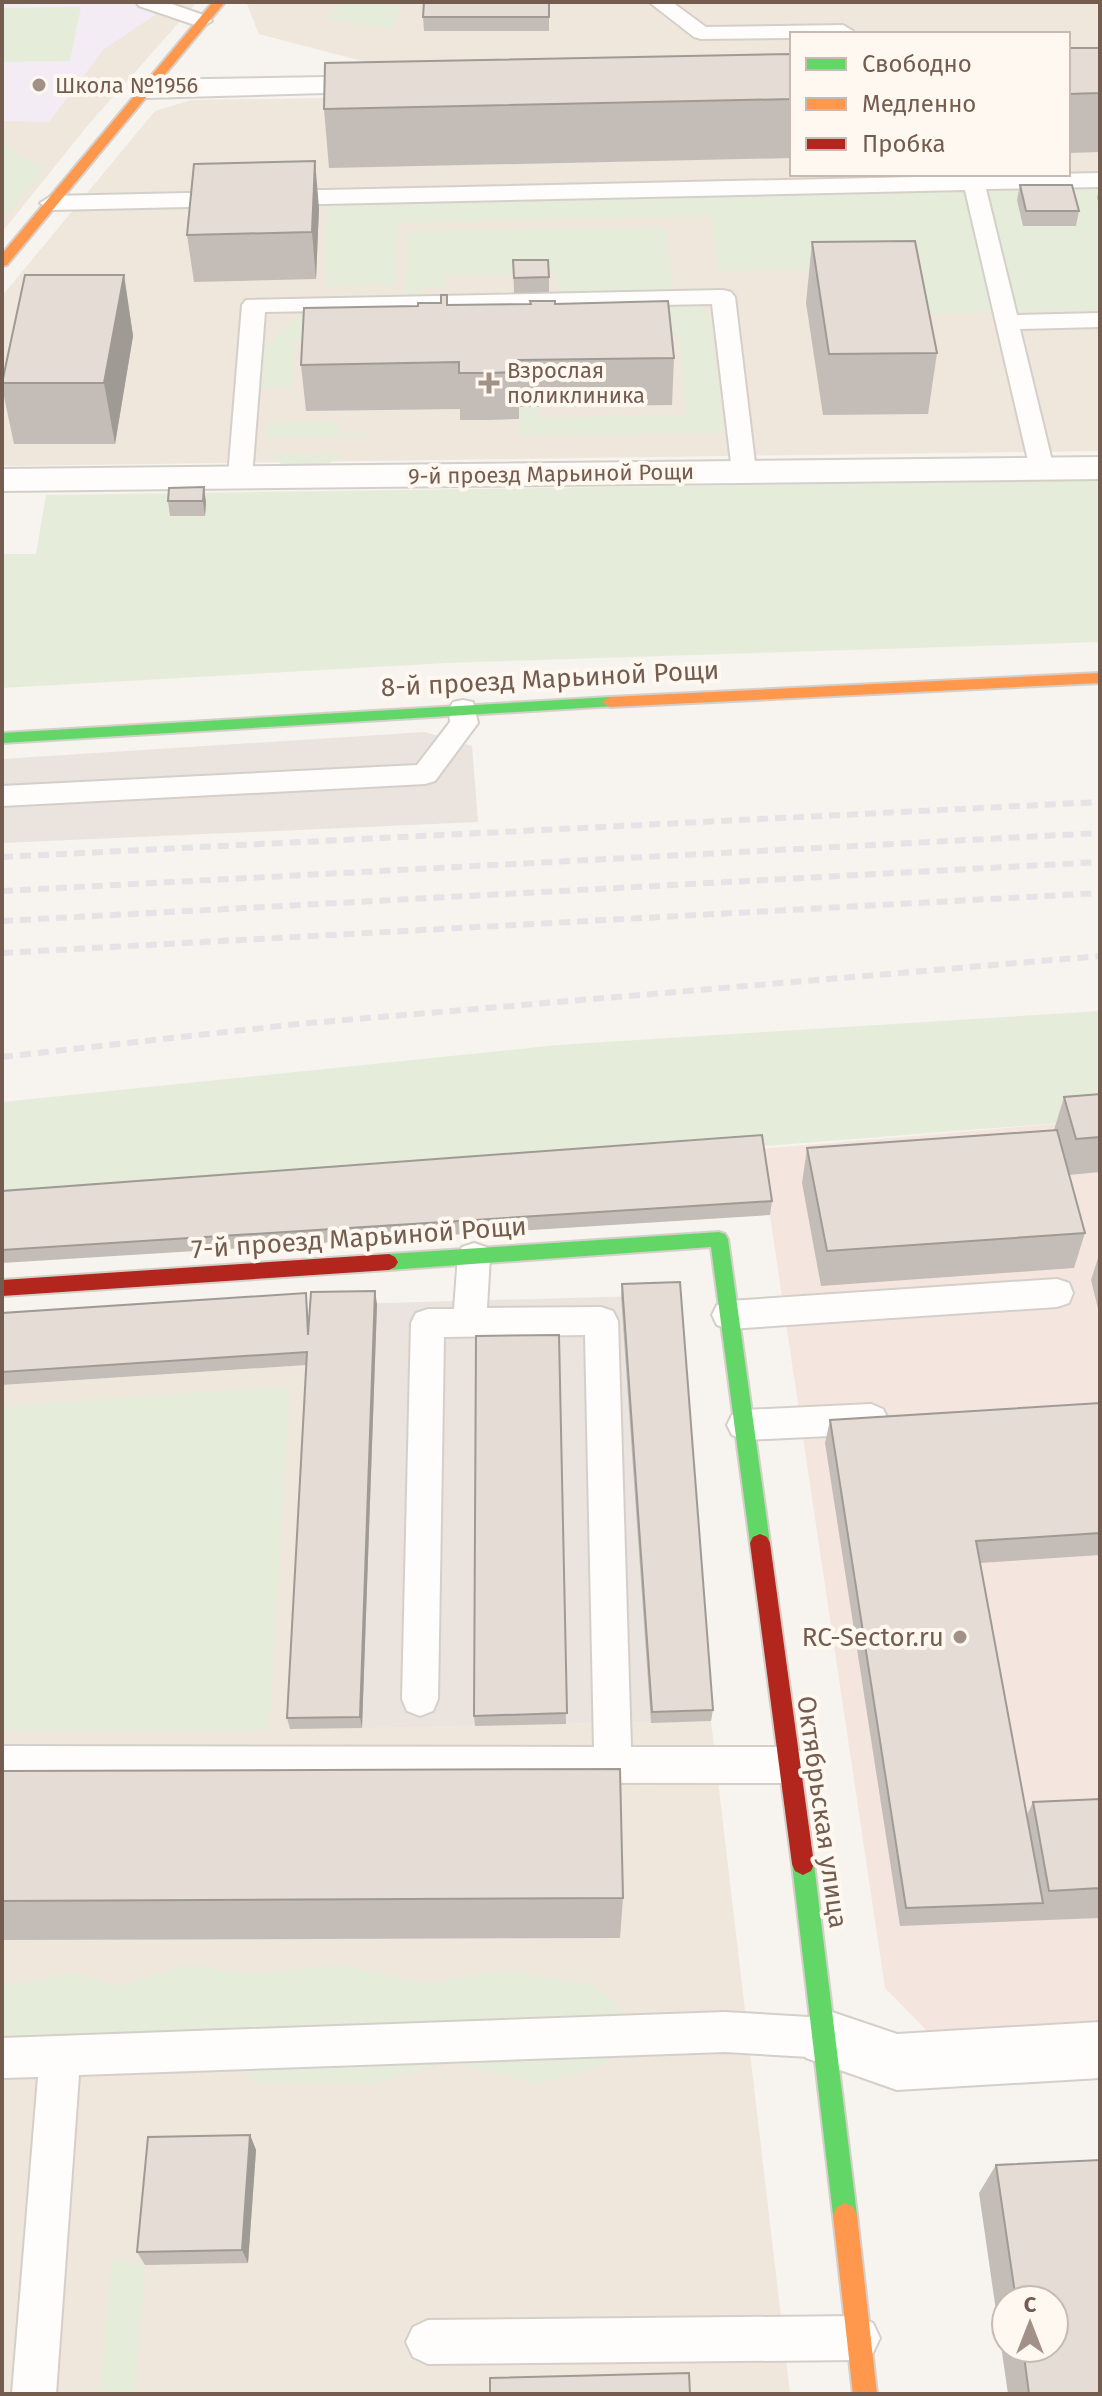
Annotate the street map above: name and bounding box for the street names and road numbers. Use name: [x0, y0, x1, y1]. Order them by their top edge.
street label: 9-й проезд Марьиной Рощи: [408, 458, 694, 490]
street label: 8-й проезд Марьиной Рощи: [380, 655, 720, 703]
street label: 7-й проезд Марьиной Рощи: [190, 1211, 528, 1265]
street label: Октябрьская улица: [790, 1694, 854, 1930]

